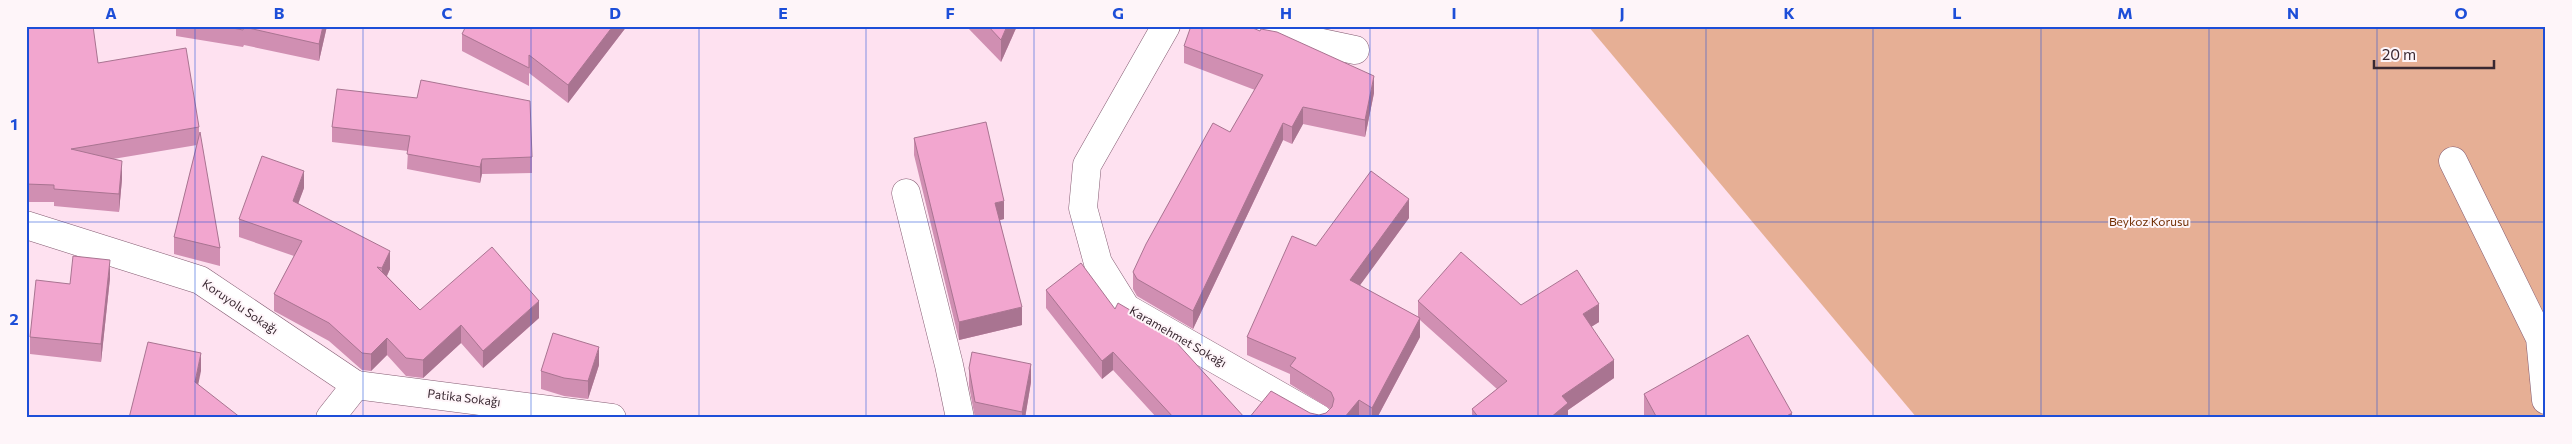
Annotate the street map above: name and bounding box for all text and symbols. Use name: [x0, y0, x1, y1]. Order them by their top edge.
text: A: [105, 3, 117, 22]
text: B: [274, 3, 285, 22]
text: C: [442, 3, 453, 22]
text: D: [609, 3, 621, 22]
text: E: [778, 3, 788, 22]
text: F: [945, 3, 955, 22]
text: G: [1112, 3, 1124, 22]
text: H: [1280, 3, 1292, 22]
text: I: [1451, 3, 1457, 22]
text: J: [1619, 3, 1625, 22]
text: K: [1783, 3, 1795, 22]
text: L: [1952, 3, 1962, 22]
text: M: [2117, 3, 2133, 22]
text: N: [2287, 3, 2299, 22]
text: O: [2454, 3, 2468, 22]
scale bar: [2374, 38, 2494, 70]
text: 20 m: [2382, 45, 2416, 63]
text: 1: [10, 114, 18, 133]
park label: Beykoz Korusu: [2109, 214, 2189, 228]
street label: Koruyolu Sokağı: [200, 276, 281, 337]
street label: Karamehmet Sokağı: [1128, 303, 1229, 370]
text: 2: [9, 309, 19, 328]
street label: Patika Sokağı: [427, 386, 501, 408]

